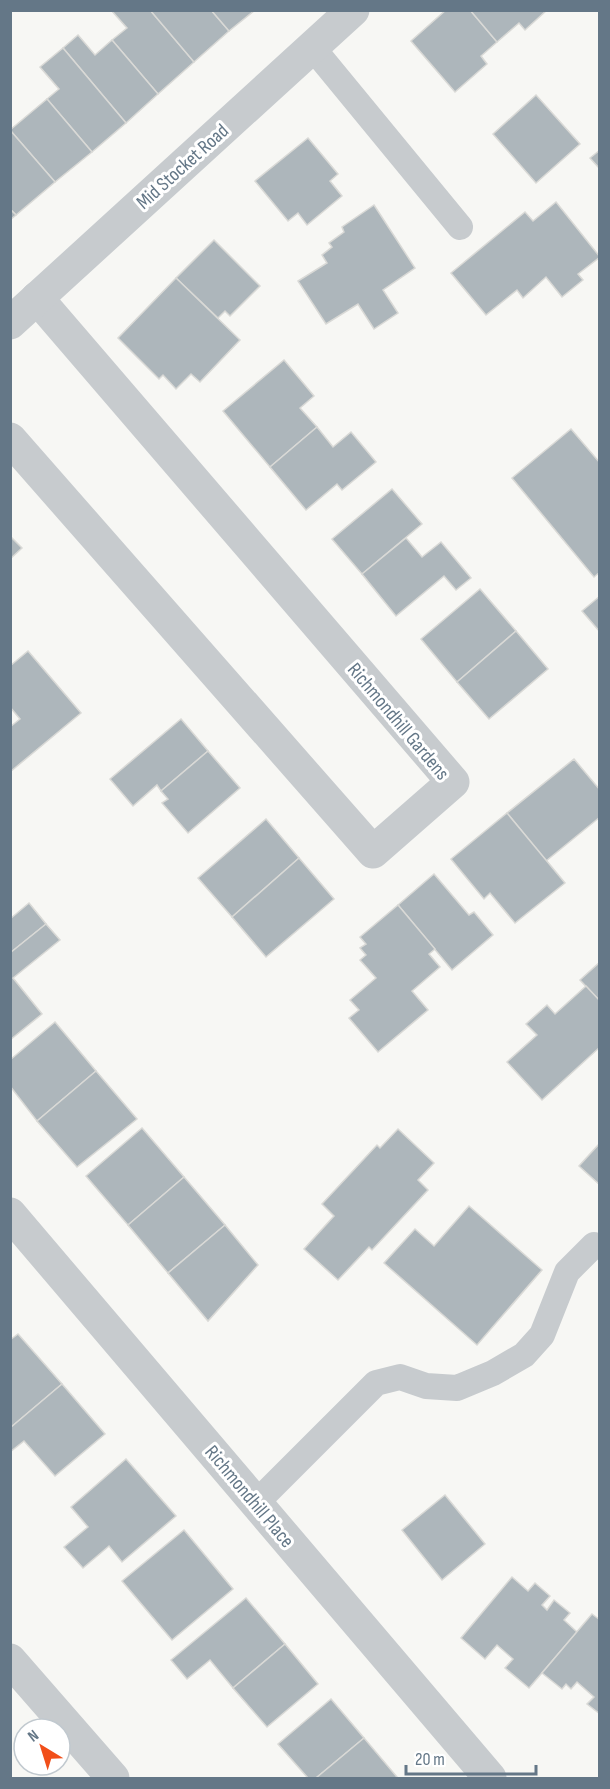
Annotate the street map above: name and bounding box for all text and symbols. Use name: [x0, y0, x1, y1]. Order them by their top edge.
street label: Mid Stocket Road: [132, 119, 234, 214]
street label: Richmondhill Gardens: [342, 658, 454, 785]
street label: Richmondhill Place: [199, 1441, 299, 1553]
north arrow: [12, 1717, 72, 1777]
text: N: [24, 1726, 43, 1746]
scale bar: [406, 1738, 536, 1776]
text: 20 m: [415, 1749, 445, 1770]

